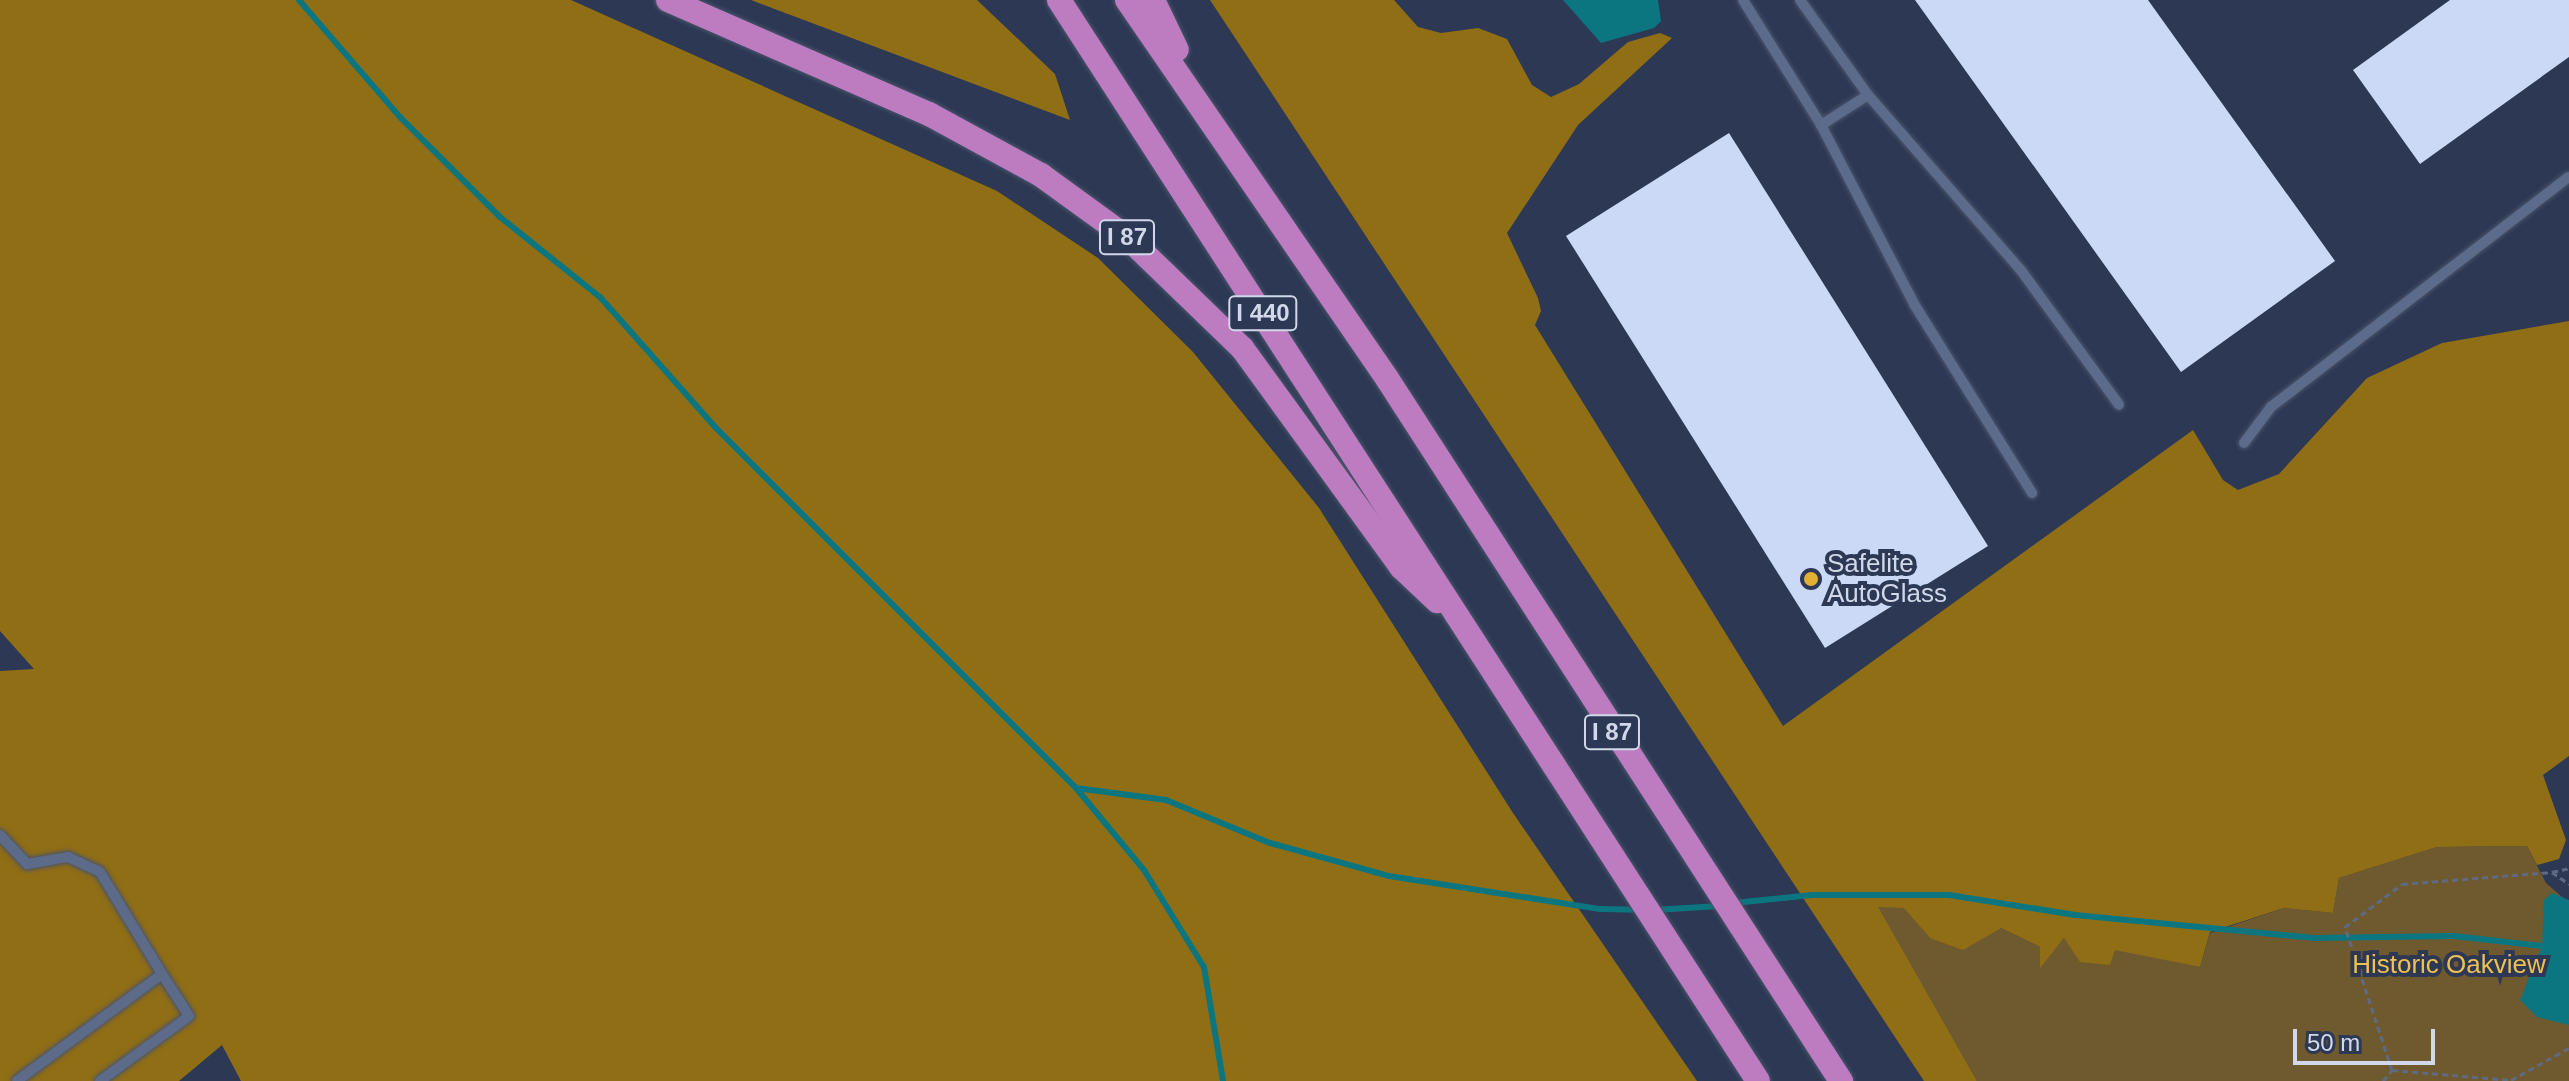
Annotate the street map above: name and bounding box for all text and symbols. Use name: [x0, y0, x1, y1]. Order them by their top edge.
road number: I 87: [1097, 217, 1157, 257]
road number: I 440: [1227, 293, 1299, 333]
place label: Safelite AutoGlass: [1827, 548, 1947, 610]
marker: Safelite AutoGlass: [1802, 570, 1820, 588]
road number: I 87: [1582, 712, 1642, 752]
park label: Historic Oakview: [2352, 949, 2546, 981]
scale bar: [2297, 1013, 2439, 1063]
text: 50 m: [2307, 1029, 2360, 1056]

